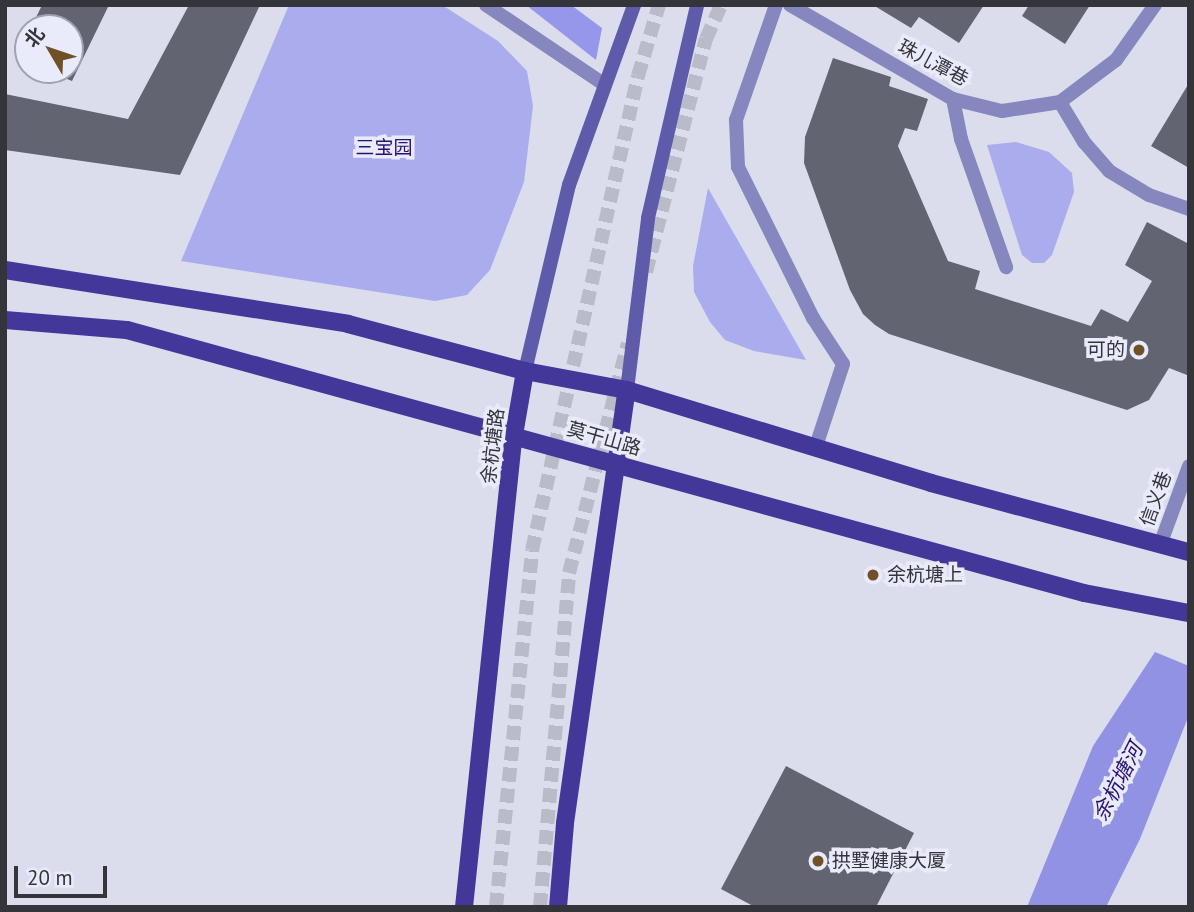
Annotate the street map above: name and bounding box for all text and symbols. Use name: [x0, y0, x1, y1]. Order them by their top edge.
north arrow: [14, 14, 84, 84]
text: 北: [19, 22, 50, 52]
street label: 珠儿潭巷: [894, 35, 972, 91]
park label: 三宝园: [356, 137, 412, 159]
place label: 可的: [1087, 339, 1125, 361]
marker: 可的: [1131, 342, 1147, 358]
street label: 余杭塘路: [477, 407, 509, 485]
street label: 莫干山路: [564, 418, 644, 460]
street label: 信义巷: [1136, 468, 1176, 530]
place label: 余杭塘上: [887, 564, 963, 586]
marker: 余杭塘上: [865, 567, 881, 583]
water label: 余杭塘河: [1088, 739, 1148, 825]
place label: 拱墅健康大厦: [832, 850, 946, 872]
scale bar: [18, 852, 110, 896]
marker: 拱墅健康大厦: [810, 853, 826, 869]
text: 20 m: [27, 864, 73, 891]

